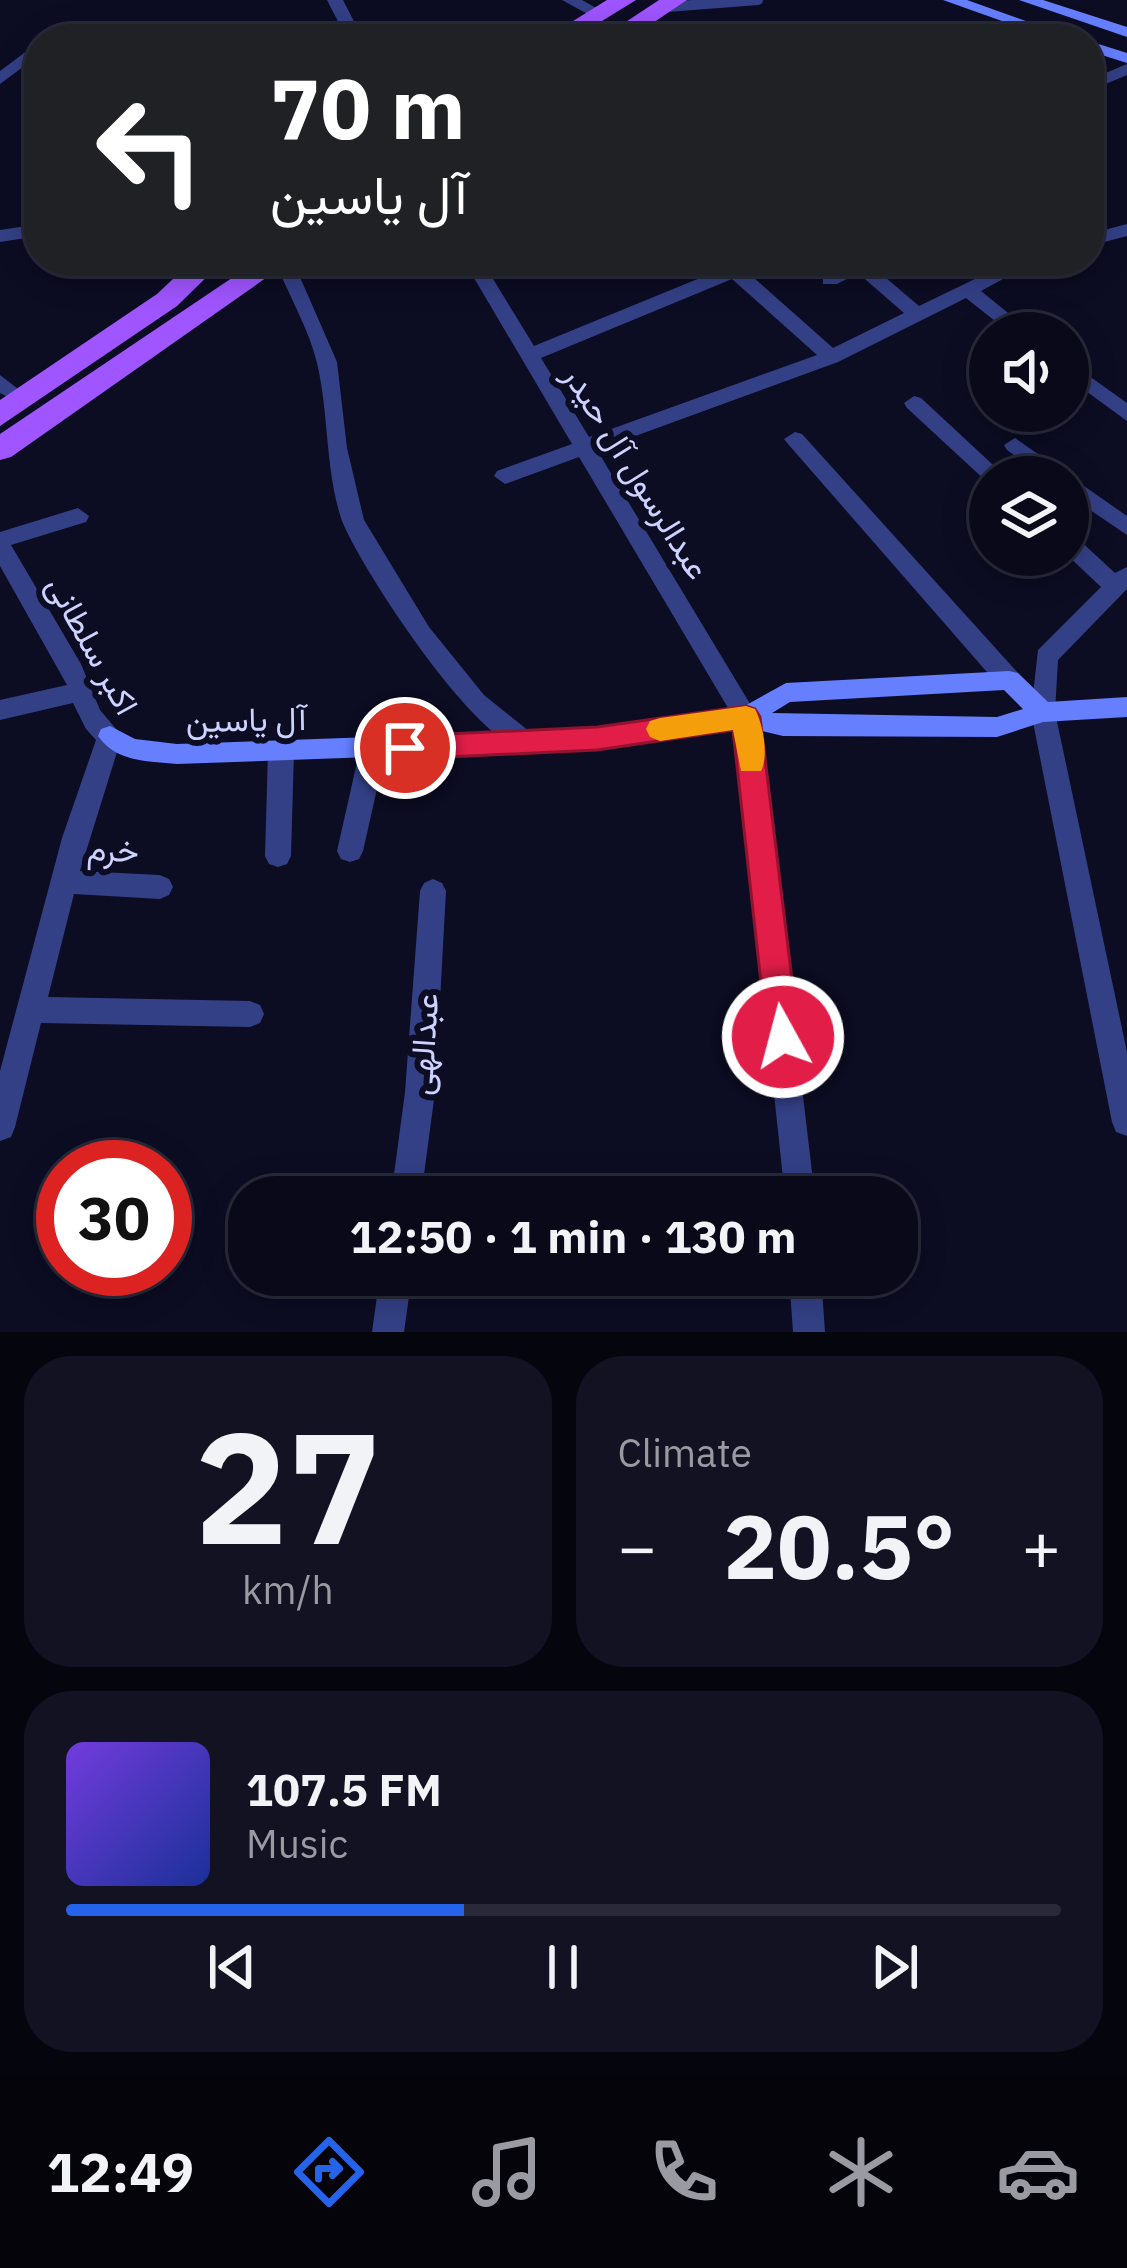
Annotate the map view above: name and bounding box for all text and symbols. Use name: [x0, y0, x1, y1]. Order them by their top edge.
text: 70 m: [270, 53, 466, 162]
icon: left: [72, 72, 228, 228]
text: آل یاسین: [270, 159, 467, 229]
map controls: [969, 312, 1089, 576]
button: sound: [969, 312, 1089, 432]
street label: عبدالرسول آل حیدر: [554, 356, 721, 587]
button: layers: [969, 456, 1089, 576]
street label: اکبر سلطانی: [38, 568, 149, 722]
street label: آل یاسین: [185, 696, 309, 741]
pin: [354, 697, 456, 799]
icon: arrive: [372, 715, 438, 781]
street label: خرم: [86, 826, 140, 872]
position arrow: [720, 974, 846, 1100]
street label: عبدالهی: [397, 991, 448, 1097]
speed limit sign: 30: [36, 1140, 192, 1296]
text: 12:50 · 1 min · 130 m: [350, 1207, 796, 1265]
text: 27: [194, 1384, 381, 1587]
text: Climate: [618, 1427, 752, 1478]
text: 20.5°: [723, 1487, 955, 1604]
text: −: [618, 1503, 657, 1589]
text: +: [1021, 1503, 1061, 1589]
text: km/h: [242, 1564, 334, 1615]
text: 107.5 FM: [246, 1760, 442, 1818]
text: Music: [246, 1818, 348, 1869]
icon: previous: [199, 1934, 265, 2000]
icon: pause: [530, 1934, 596, 2000]
icon: next: [862, 1934, 928, 2000]
icon: directions: [287, 2130, 371, 2214]
icon: music: [465, 2130, 549, 2214]
icon: phone: [642, 2130, 726, 2214]
icon: climate: [819, 2130, 903, 2214]
icon: car: [996, 2130, 1080, 2214]
text: 12:49: [47, 2137, 194, 2207]

